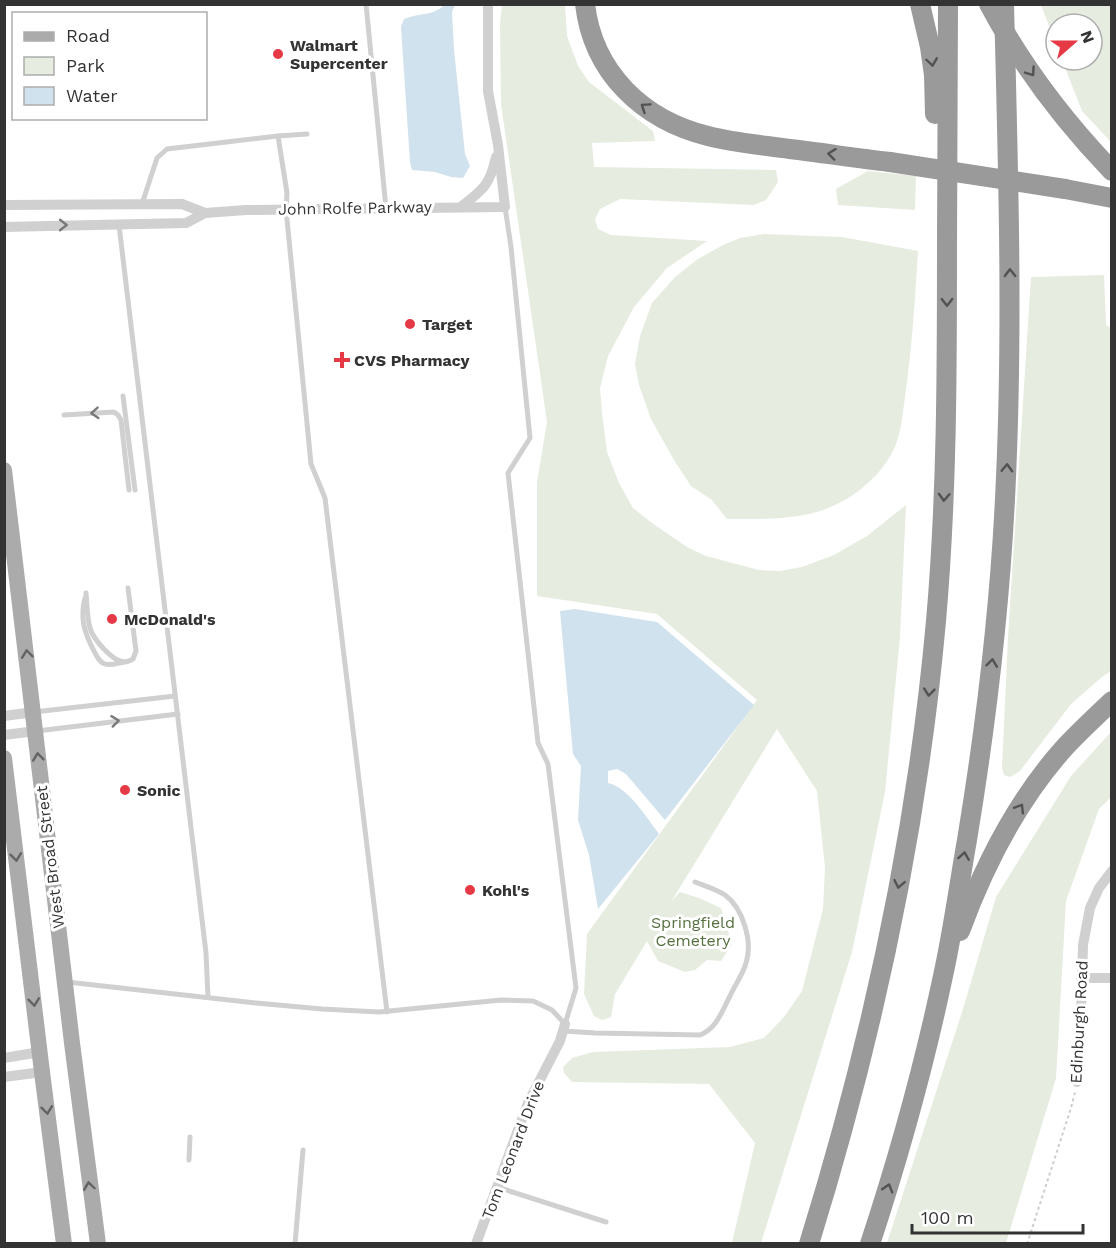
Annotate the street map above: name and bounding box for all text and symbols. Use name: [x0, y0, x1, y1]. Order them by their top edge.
legend: [12, 12, 207, 120]
north arrow: [1044, 12, 1104, 72]
text: Road: [66, 25, 110, 46]
text: N: [1077, 28, 1099, 46]
place label: Walmart Supercenter: [290, 36, 388, 73]
marker: Walmart Supercenter: [271, 47, 285, 61]
text: Park: [66, 55, 105, 76]
one-way arrow: [925, 57, 937, 66]
one-way arrow: [1024, 66, 1035, 77]
text: Water: [66, 85, 118, 106]
one-way arrow: [641, 103, 652, 114]
one-way arrow: [827, 149, 836, 161]
street label: John Rolfe Parkway: [278, 197, 433, 219]
one-way arrow: [58, 219, 67, 231]
one-way arrow: [1004, 269, 1017, 278]
one-way arrow: [941, 298, 953, 307]
place label: Target: [422, 315, 472, 334]
marker: Target: [403, 317, 417, 331]
place label: CVS Pharmacy: [354, 351, 471, 370]
marker: CVS Pharmacy: [335, 353, 349, 367]
one-way arrow: [91, 406, 100, 419]
one-way arrow: [1000, 464, 1013, 473]
one-way arrow: [937, 493, 950, 502]
place label: McDonald's: [124, 610, 216, 629]
marker: McDonald's: [105, 612, 119, 626]
one-way arrow: [21, 650, 34, 659]
one-way arrow: [985, 658, 998, 667]
one-way arrow: [923, 687, 936, 696]
one-way arrow: [110, 716, 119, 728]
one-way arrow: [32, 752, 45, 761]
place label: Sonic: [137, 781, 181, 800]
marker: Sonic: [118, 783, 132, 797]
street label: West Broad Street: [32, 784, 68, 929]
one-way arrow: [1013, 804, 1025, 814]
one-way arrow: [957, 851, 970, 861]
one-way arrow: [10, 853, 22, 862]
one-way arrow: [893, 879, 906, 889]
place label: Kohl's: [482, 881, 530, 900]
marker: Kohl's: [463, 883, 477, 897]
park label: Springfield Cemetery: [651, 913, 735, 950]
street label: Edinburgh Road: [1066, 960, 1092, 1084]
one-way arrow: [27, 997, 39, 1007]
street label: Tom Leonard Drive: [478, 1078, 548, 1222]
one-way arrow: [40, 1106, 52, 1115]
one-way arrow: [84, 1181, 96, 1190]
one-way arrow: [881, 1183, 893, 1194]
scale bar: [912, 1197, 1083, 1235]
text: 100 m: [921, 1207, 974, 1228]

